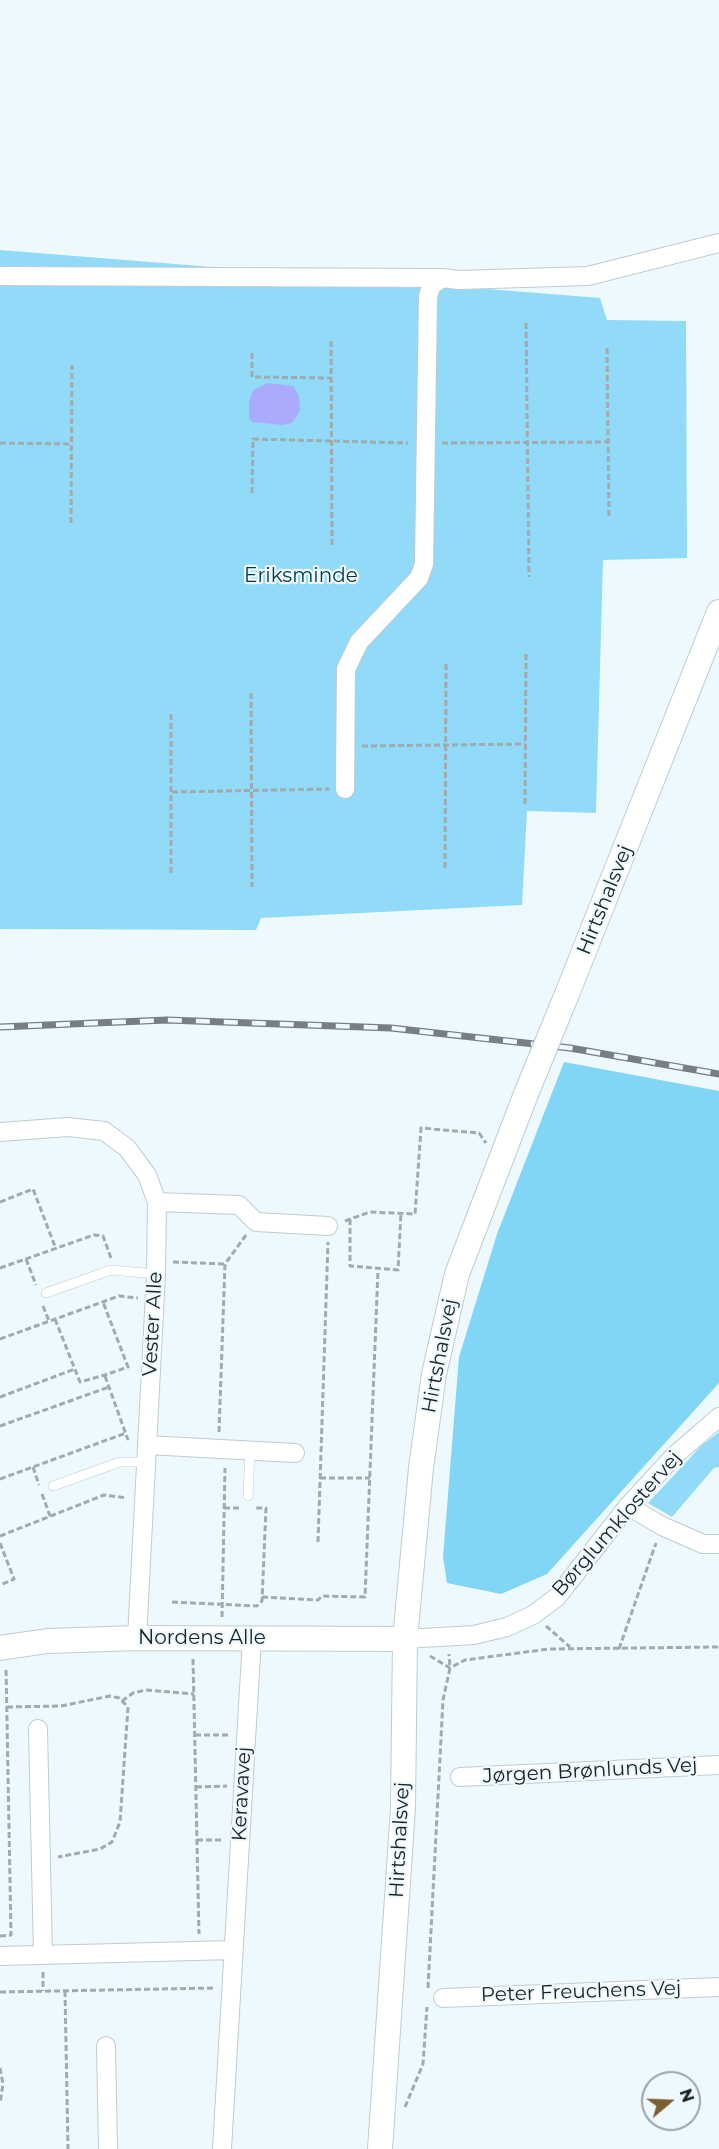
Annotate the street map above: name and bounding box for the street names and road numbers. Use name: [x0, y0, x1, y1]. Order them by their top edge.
street label: Hirtshalsvej: [572, 842, 638, 958]
street label: Vester Alle: [138, 1271, 168, 1377]
street label: Hirtshalsvej: [417, 1297, 463, 1415]
street label: Børglumklostervej: [547, 1446, 687, 1602]
street label: Nordens Alle: [138, 1626, 266, 1650]
street label: Keravavej: [228, 1746, 256, 1842]
street label: Jørgen Brønlunds Vej: [482, 1753, 698, 1789]
street label: Hirtshalsvej: [385, 1781, 415, 1899]
street label: Peter Freuchens Vej: [480, 1977, 682, 2007]

